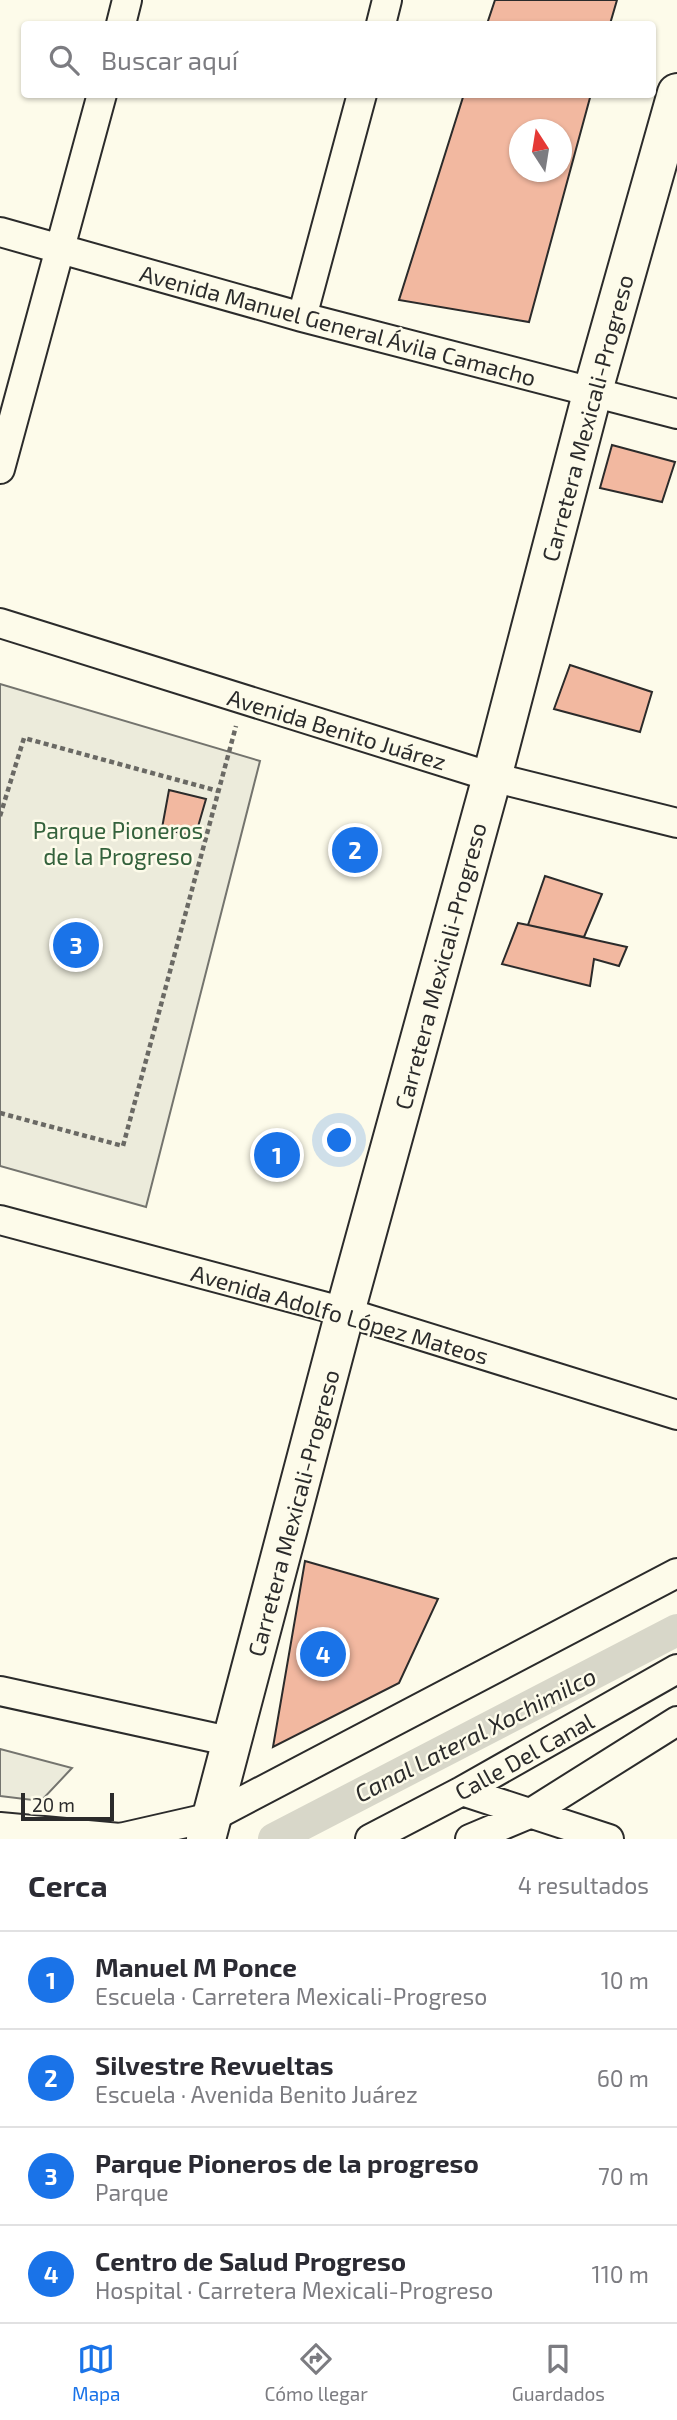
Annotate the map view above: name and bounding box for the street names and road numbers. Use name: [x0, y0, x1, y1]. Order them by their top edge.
street label: Avenida Manuel General Ávila Camacho: [137, 259, 539, 391]
street label: Carretera Mexicali-Progreso: [535, 271, 639, 565]
street label: Avenida Benito Juárez: [224, 682, 450, 776]
street label: Carretera Mexicali-Progreso: [388, 819, 492, 1113]
street label: Avenida Adolfo López Mateos: [188, 1258, 492, 1370]
street label: Carretera Mexicali-Progreso: [241, 1366, 345, 1660]
street label: Calle Del Canal: [450, 1706, 598, 1806]

